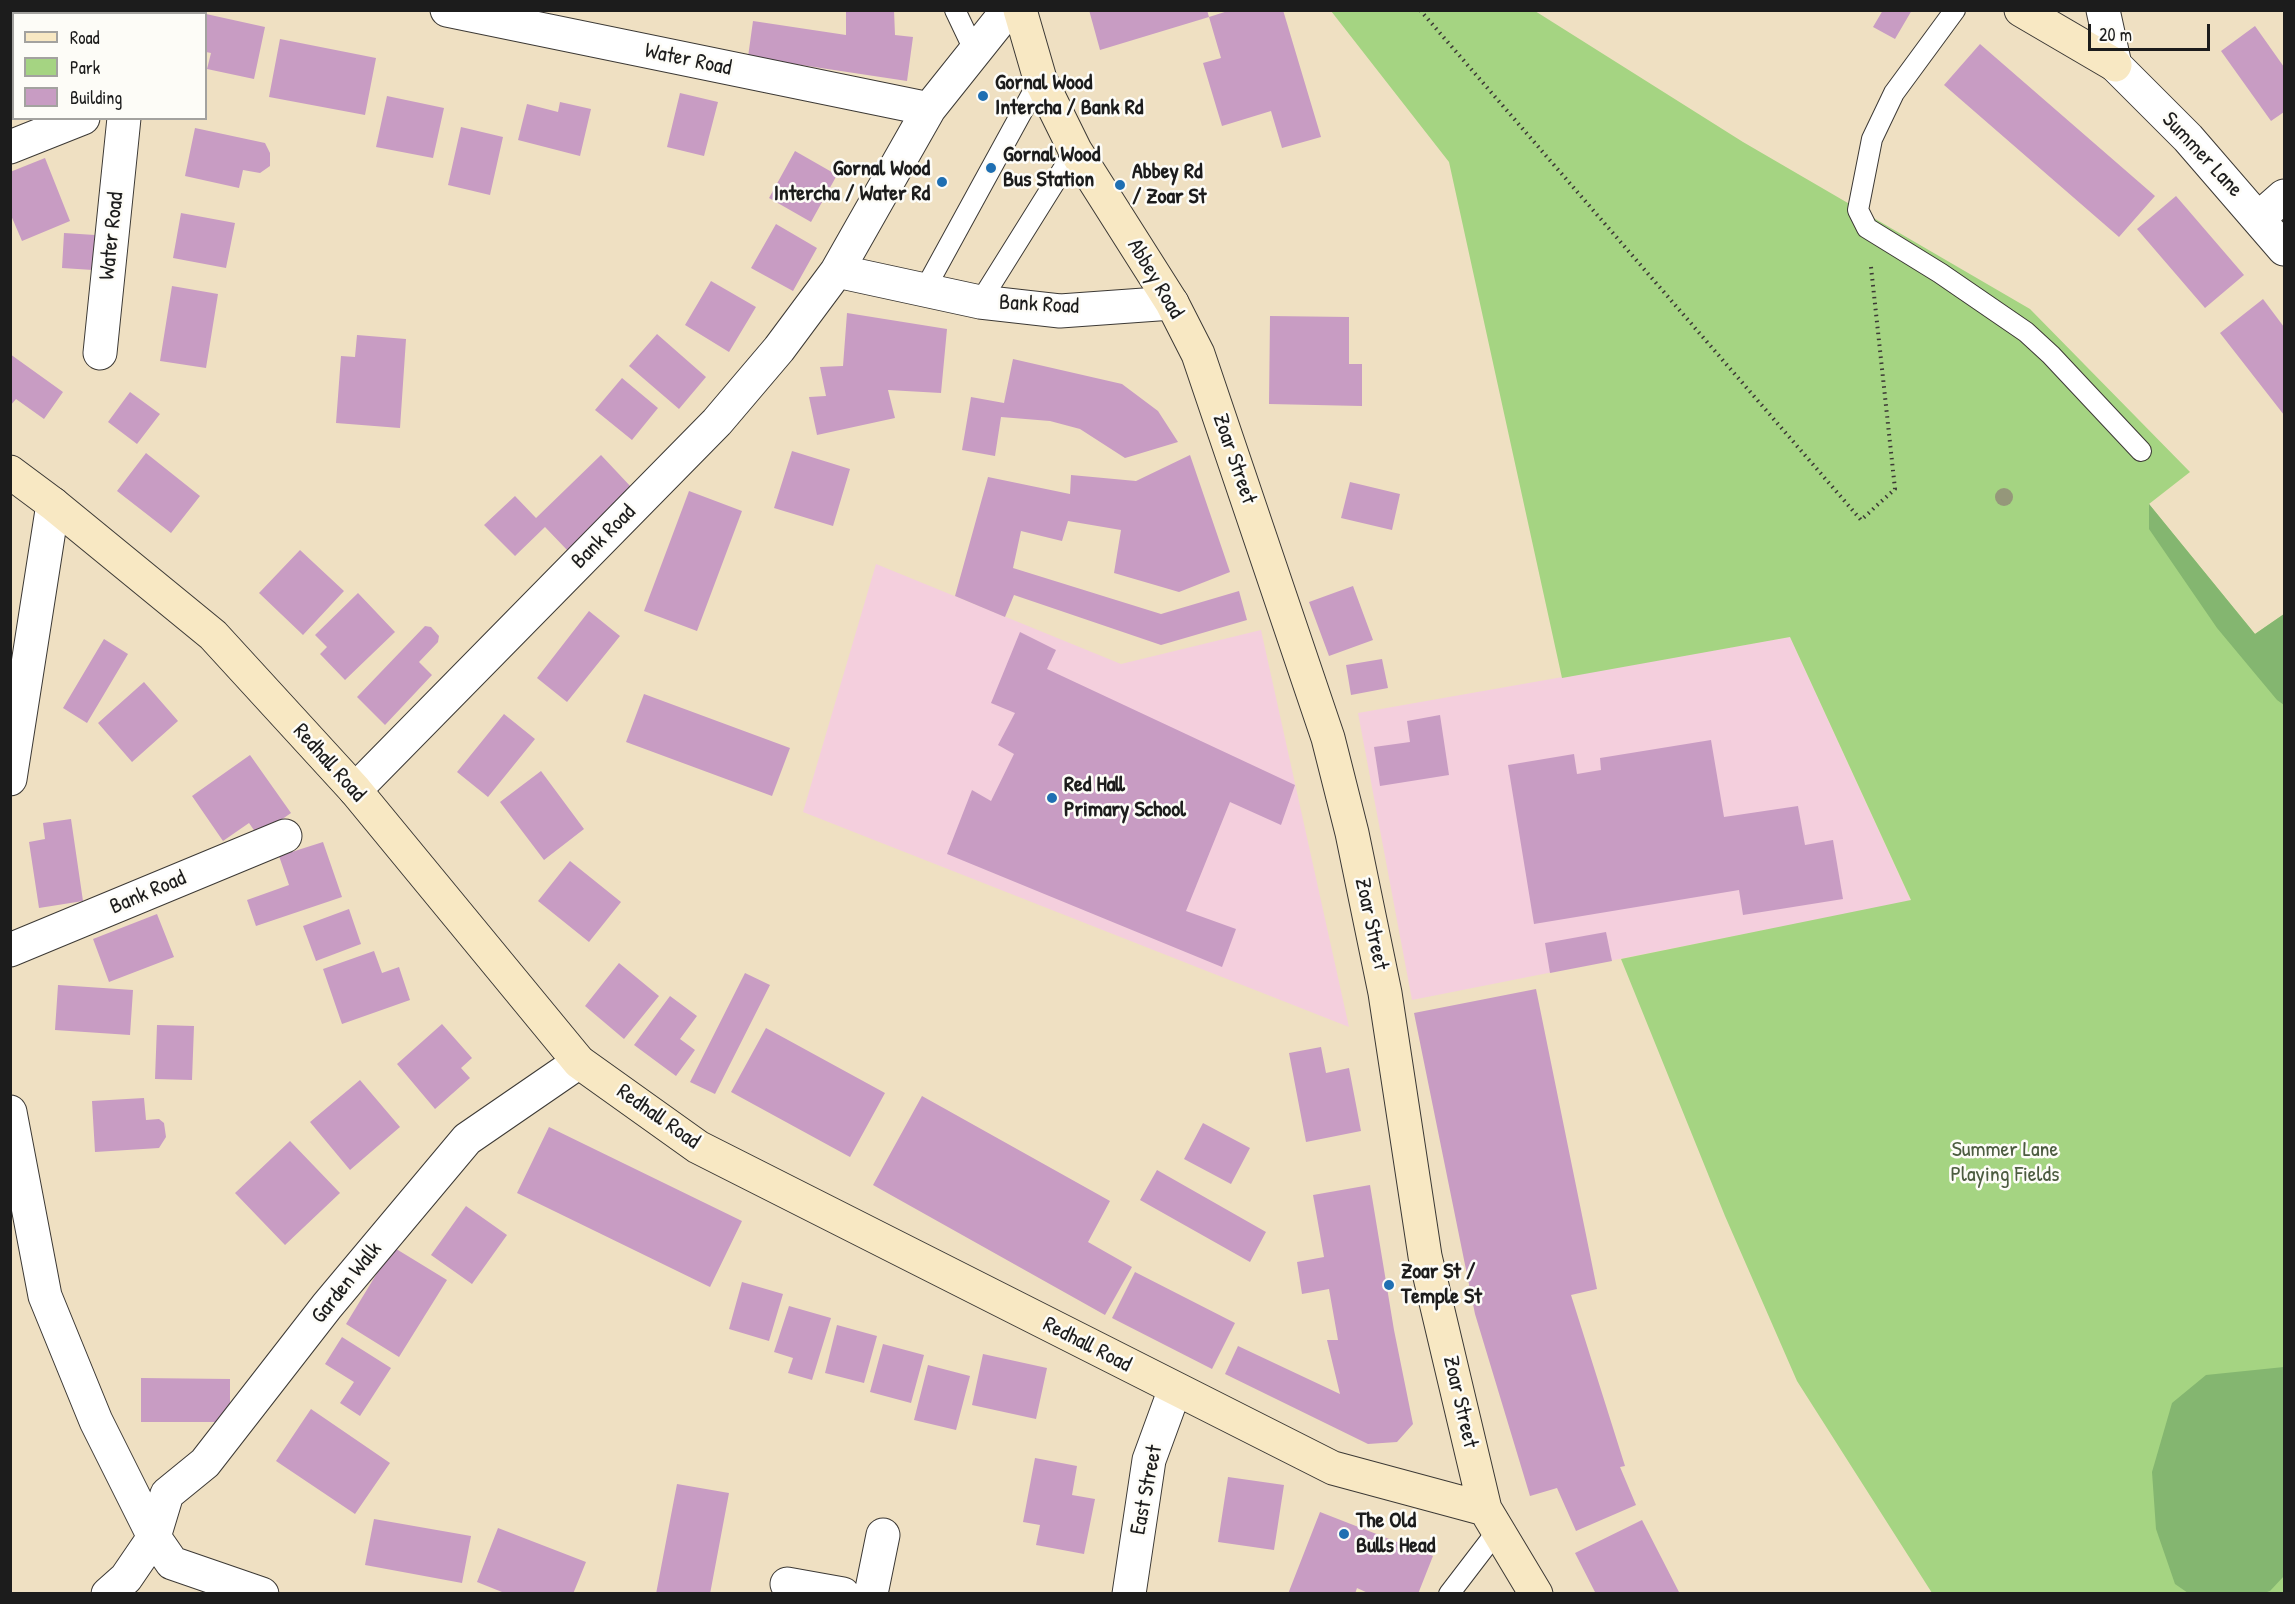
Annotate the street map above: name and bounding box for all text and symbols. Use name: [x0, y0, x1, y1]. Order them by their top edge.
legend: [12, 12, 207, 120]
scale bar: [2091, 12, 2212, 50]
text: 20 m: [2099, 22, 2132, 47]
text: Road: [70, 25, 100, 50]
street label: Water Road: [642, 38, 734, 82]
text: Park: [70, 55, 100, 80]
place label: Gornal Wood Intercha / Bank Rd: [995, 70, 1143, 122]
text: Building: [70, 85, 122, 110]
marker: Gornal Wood Intercha / Bank Rd: [976, 89, 990, 103]
street label: Summer Lane: [2156, 107, 2248, 203]
place label: Gornal Wood Bus Station: [1003, 142, 1100, 194]
place label: Gornal Wood Intercha / Water Rd: [774, 156, 930, 208]
place label: Abbey Rd / Zoar St: [1132, 159, 1206, 210]
marker: Gornal Wood Bus Station: [984, 161, 998, 175]
marker: Gornal Wood Intercha / Water Rd: [935, 175, 949, 189]
marker: Abbey Rd / Zoar St: [1113, 178, 1127, 192]
street label: Water Road: [94, 191, 130, 281]
street label: Abbey Road: [1121, 234, 1189, 324]
street label: Bank Road: [998, 290, 1080, 320]
street label: Zoar Street: [1206, 411, 1262, 507]
street label: Bank Road: [566, 499, 642, 575]
street label: Redhall Road: [287, 719, 371, 807]
place label: Red Hall Primary School: [1064, 772, 1186, 824]
marker: Red Hall Primary School: [1045, 791, 1059, 805]
street label: Bank Road: [106, 865, 190, 921]
street label: Zoar Street: [1348, 876, 1394, 972]
street label: Redhall Road: [611, 1079, 705, 1155]
park label: Summer Lane Playing Fields: [1951, 1137, 2059, 1188]
street label: Garden Walk: [306, 1237, 388, 1329]
place label: Zoar St / Temple St: [1401, 1259, 1482, 1310]
marker: Zoar St / Temple St: [1382, 1278, 1396, 1292]
street label: Redhall Road: [1038, 1311, 1136, 1379]
street label: Zoar Street: [1437, 1354, 1483, 1450]
street label: East Street: [1125, 1443, 1169, 1537]
place label: The Old Bulls Head: [1356, 1508, 1435, 1560]
marker: The Old Bulls Head: [1337, 1527, 1351, 1541]

